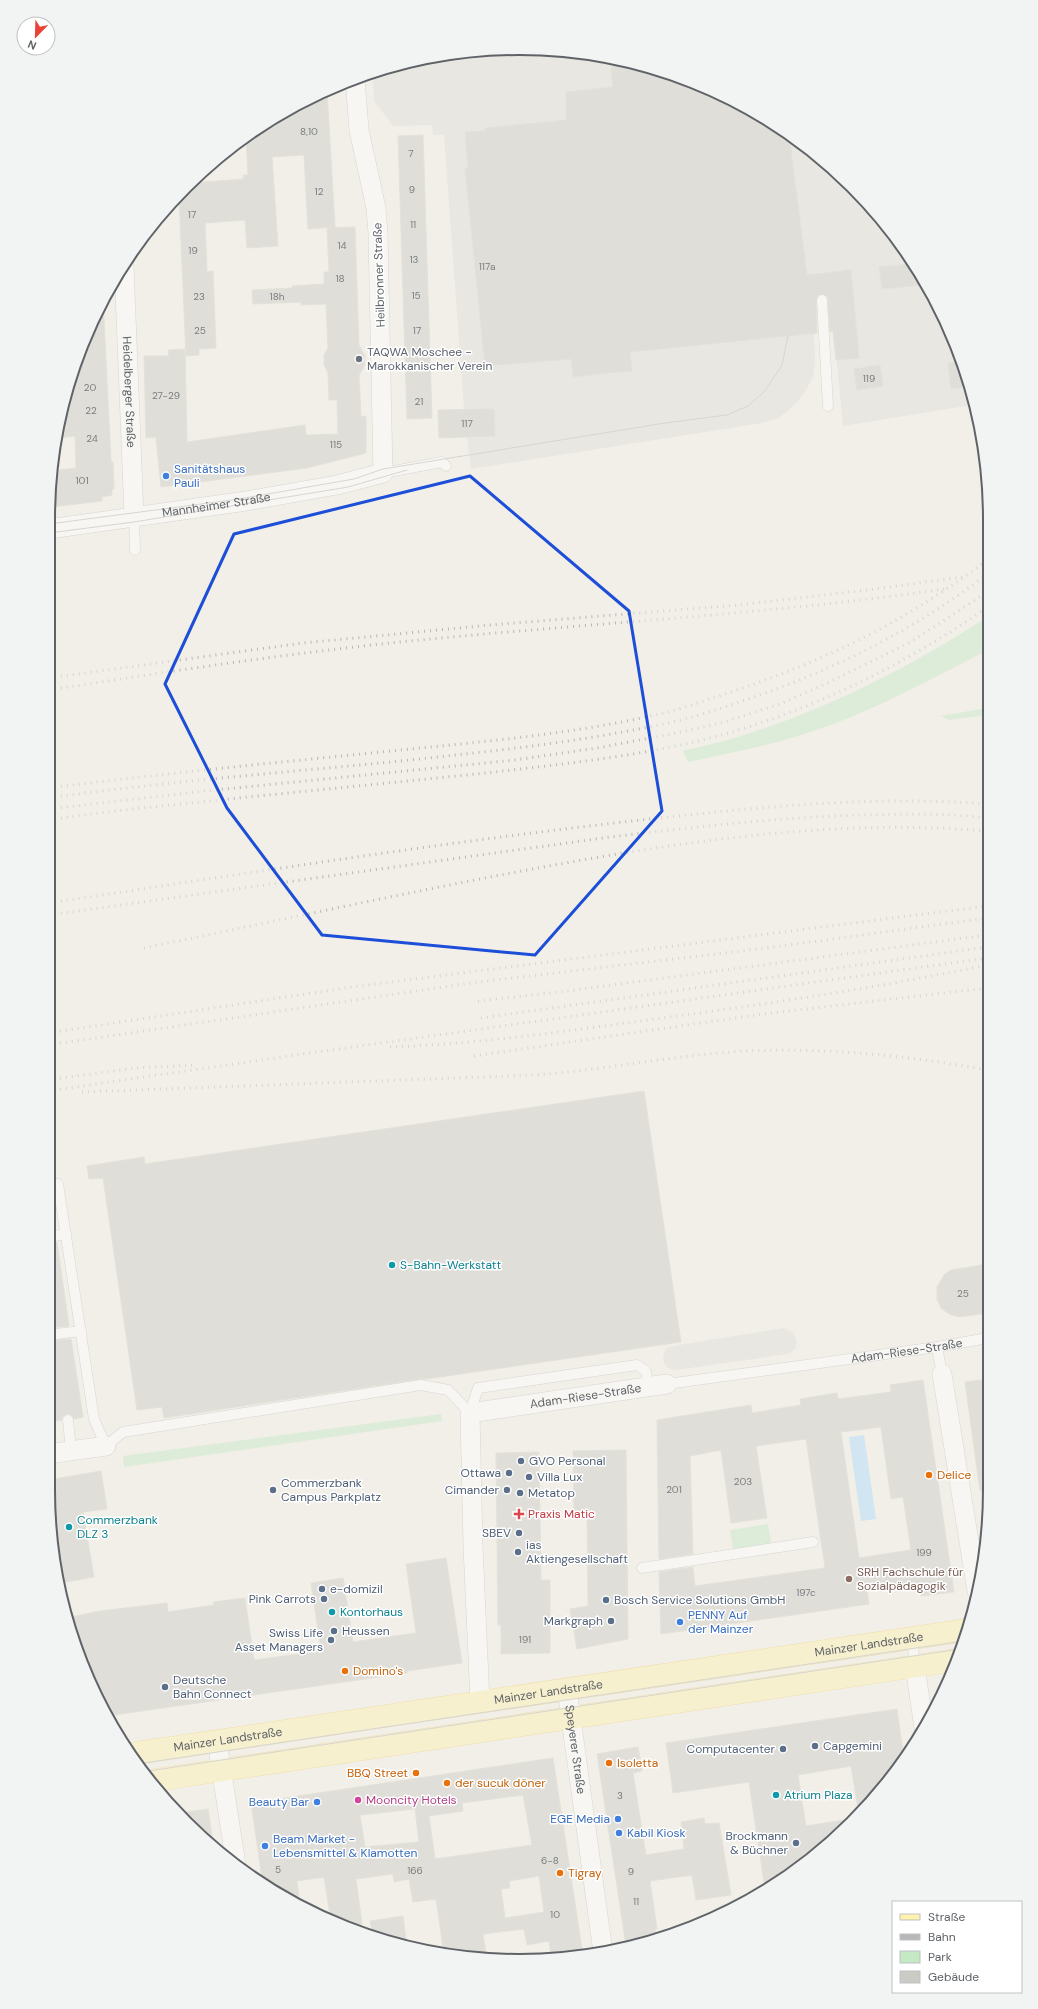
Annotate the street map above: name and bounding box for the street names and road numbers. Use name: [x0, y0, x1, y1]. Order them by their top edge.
street label: Heilbronner Straße: [369, 222, 389, 328]
street label: Heidelberger Straße: [119, 336, 139, 448]
street label: Mannheimer Straße: [161, 489, 272, 521]
street label: Adam-Riese-Straße: [850, 1335, 964, 1367]
street label: Adam-Riese-Straße: [529, 1380, 643, 1412]
street label: Mainzer Landstraße: [813, 1629, 925, 1660]
street label: Mainzer Landstraße: [493, 1676, 604, 1708]
street label: Speyerer Straße: [561, 1704, 589, 1795]
street label: Mainzer Landstraße: [172, 1724, 284, 1755]

